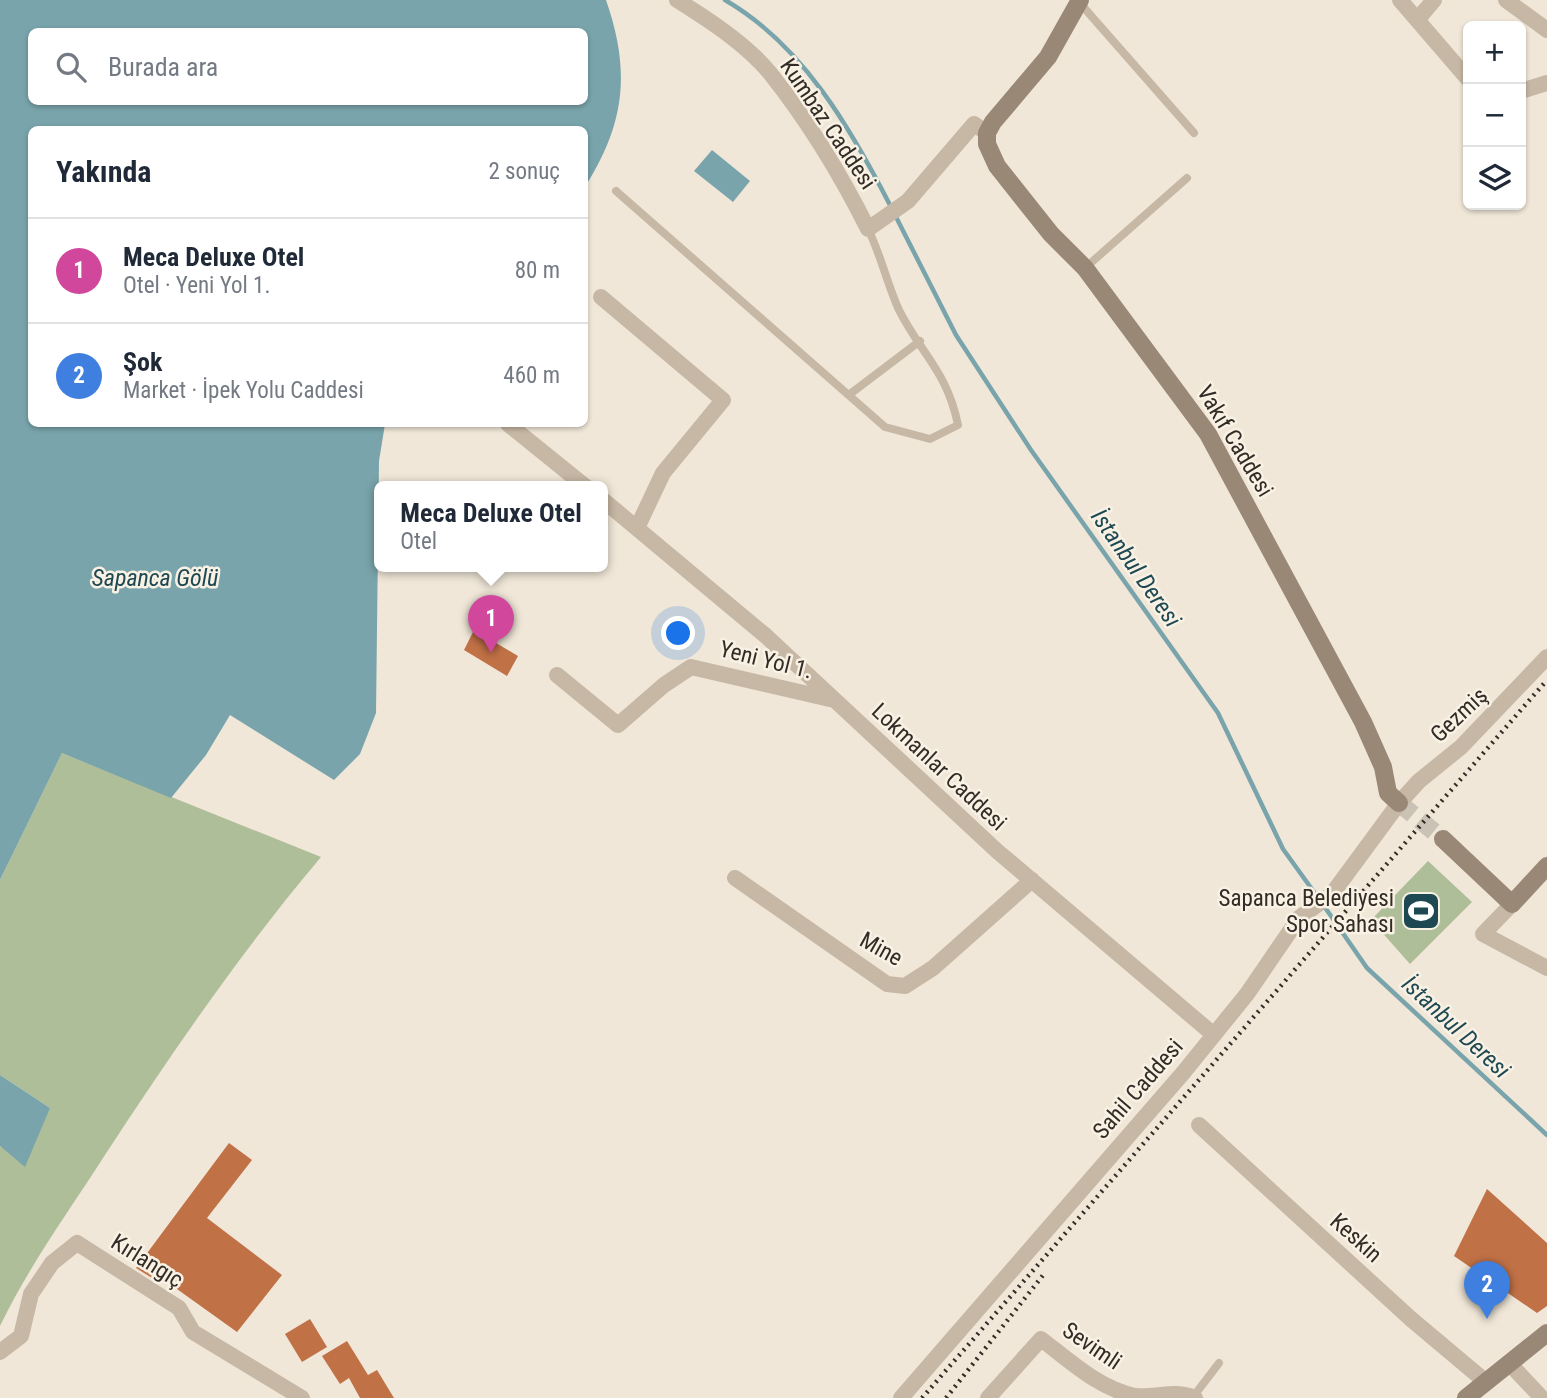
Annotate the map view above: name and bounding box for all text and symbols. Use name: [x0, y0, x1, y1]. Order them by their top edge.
map controls: [1463, 21, 1526, 210]
button: +: [1463, 21, 1526, 84]
search box: [28, 28, 588, 105]
icon: search: [52, 48, 90, 86]
text: Burada ara: [108, 52, 218, 82]
street label: Kumbaz Caddesi: [774, 53, 882, 195]
button: −: [1463, 84, 1526, 147]
button: layers: [1463, 147, 1526, 210]
text: Yakında: [56, 154, 151, 189]
text: 2 sonuç: [488, 158, 560, 185]
text: Meca Deluxe Otel: [123, 242, 304, 272]
text: 1: [73, 257, 85, 284]
text: 80 m: [515, 257, 560, 284]
text: Otel · Yeni Yol 1.: [123, 272, 271, 299]
text: Şok: [123, 347, 162, 377]
text: 2: [73, 362, 85, 389]
text: 460 m: [503, 362, 560, 389]
text: Market · İpek Yolu Caddesi: [123, 377, 364, 404]
street label: Vakıf Caddesi: [1191, 380, 1279, 502]
popup: [374, 481, 608, 572]
text: Meca Deluxe Otel: [400, 498, 582, 528]
water label: İstanbul Deresi: [1085, 504, 1187, 633]
text: Otel: [400, 528, 437, 555]
water label: Sapanca Gölü: [92, 564, 218, 592]
pin: 1: [468, 595, 514, 653]
your location: [661, 616, 695, 650]
street label: Yeni Yol 1.: [717, 635, 815, 685]
street label: Gezmiş: [1425, 682, 1493, 748]
street label: Lokmanlar Caddesi: [866, 698, 1012, 836]
place label: Sapanca Belediyesi Spor Sahası: [1219, 885, 1394, 938]
sports icon: Sapanca Belediyesi Spor Sahası: [1400, 890, 1442, 932]
street label: Mine: [855, 926, 907, 972]
water label: İstanbul Deresi: [1396, 970, 1516, 1084]
street label: Sahil Caddesi: [1087, 1034, 1189, 1144]
street label: Keskin: [1325, 1208, 1387, 1268]
street label: Kırlangıç: [106, 1228, 188, 1294]
pin: 2: [1464, 1261, 1510, 1319]
street label: Sevimli: [1057, 1316, 1127, 1376]

